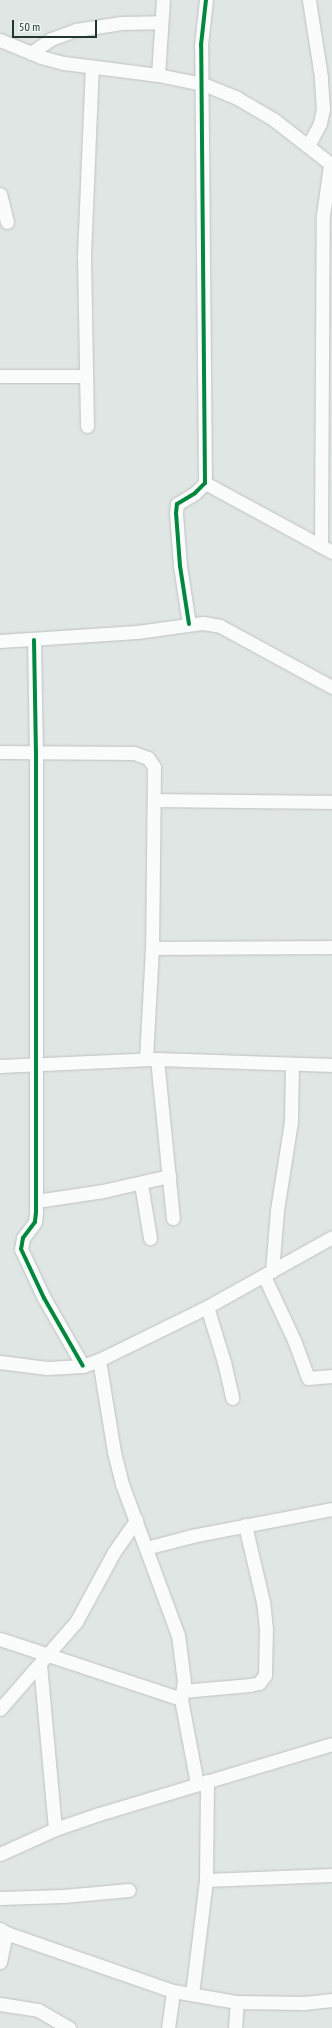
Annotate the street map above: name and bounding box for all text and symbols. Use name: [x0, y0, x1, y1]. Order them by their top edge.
scale bar: [14, 12, 99, 38]
text: 50 m: [19, 19, 40, 34]

